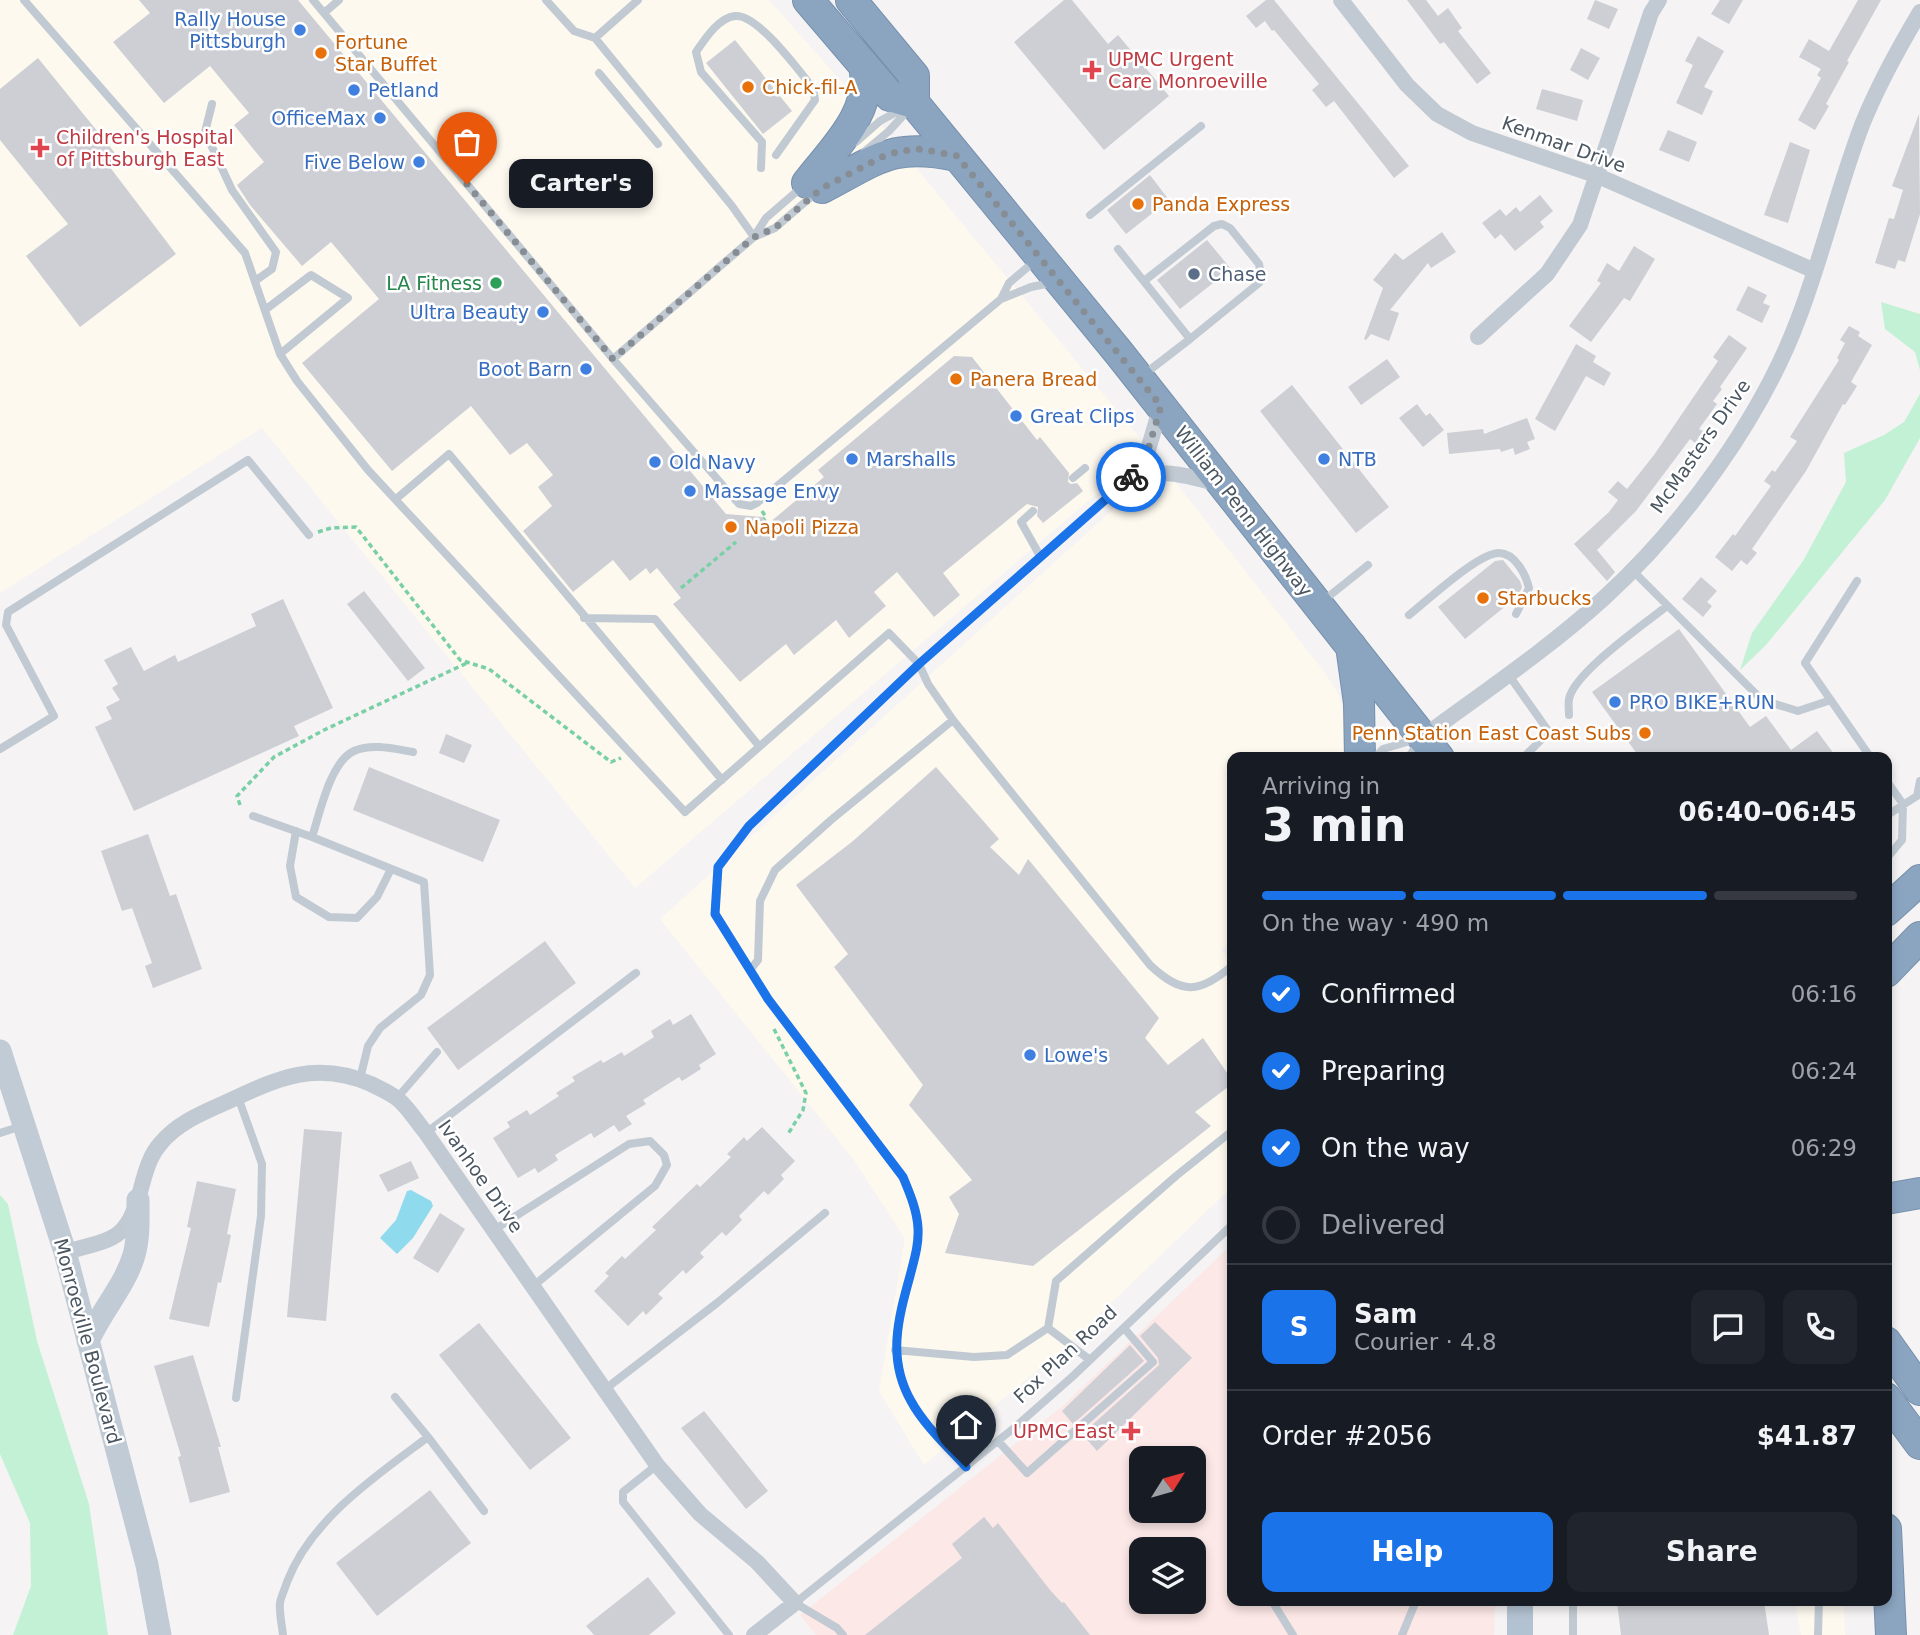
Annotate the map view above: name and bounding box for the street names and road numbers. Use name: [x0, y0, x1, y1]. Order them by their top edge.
street label: Kenmar Drive: [1499, 111, 1629, 177]
street label: McMasters Drive: [1646, 375, 1754, 517]
street label: William Penn Highway: [1171, 421, 1317, 601]
street label: Ivanhoe Drive: [434, 1115, 528, 1237]
street label: Monroeville Boulevard: [50, 1236, 126, 1446]
street label: Fox Plan Road: [1009, 1301, 1121, 1407]

